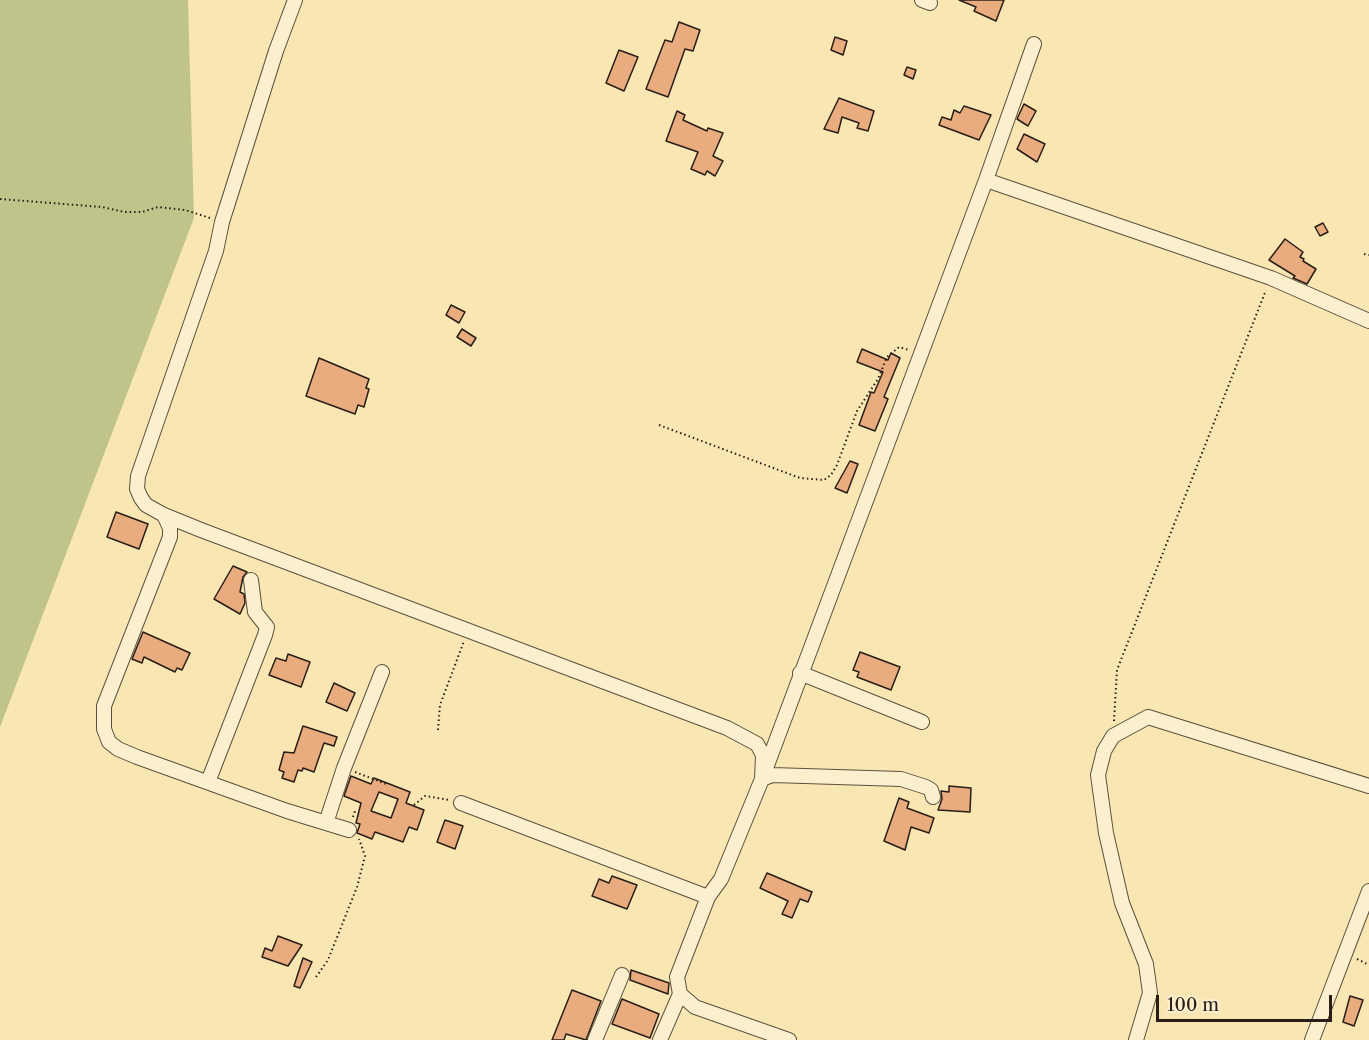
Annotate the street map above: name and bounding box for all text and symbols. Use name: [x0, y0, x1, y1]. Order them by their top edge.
scale bar: [1159, 983, 1334, 1021]
text: 100 m: [1167, 994, 1219, 1016]

